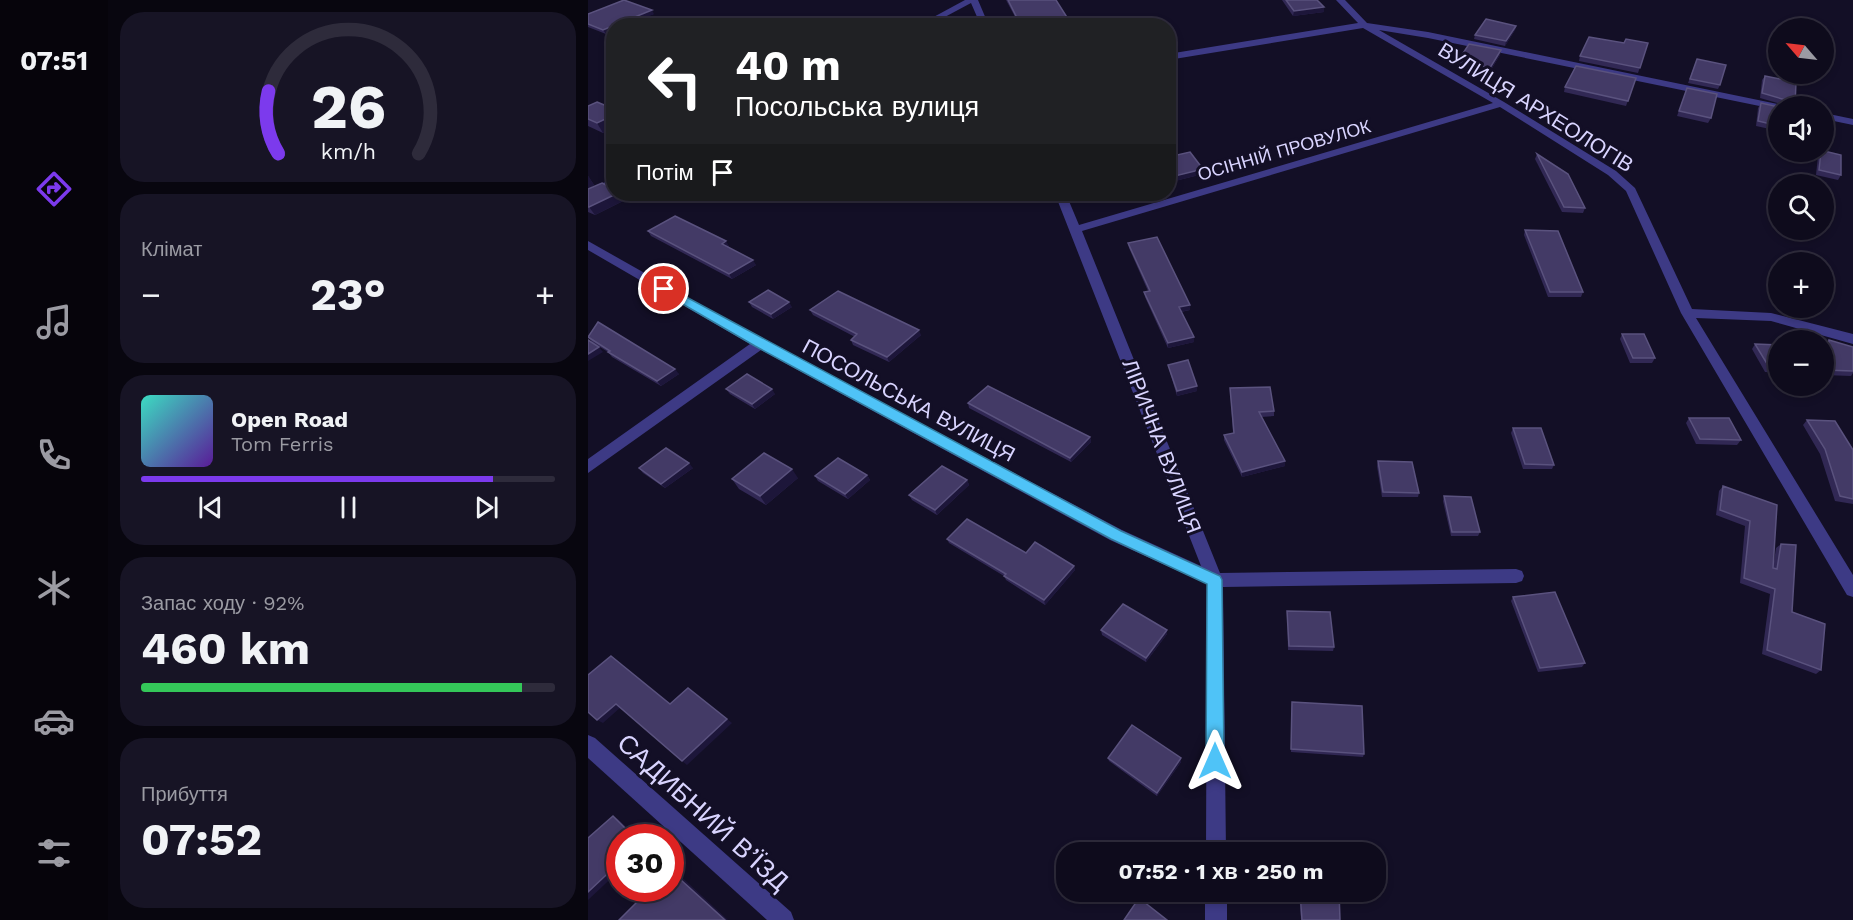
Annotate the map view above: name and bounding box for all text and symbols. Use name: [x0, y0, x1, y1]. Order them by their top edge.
north arrow: [1768, 18, 1834, 84]
map controls: [1768, 18, 1834, 396]
street label: ВУЛИЦЯ АРХЕОЛОГІВ: [1434, 37, 1638, 177]
text: 40 m: [735, 41, 841, 90]
icon: left: [636, 42, 714, 120]
text: 07:51: [20, 45, 88, 77]
text: 26: [310, 70, 386, 143]
text: Посольська вулиця: [735, 91, 979, 123]
button: sound: [1768, 96, 1834, 162]
street label: ОСІННІЙ ПРОВУЛОК: [1195, 115, 1374, 185]
text: km/h: [320, 139, 376, 164]
icon: arrive: [706, 156, 739, 189]
text: Потім: [636, 160, 694, 185]
icon: directions: [33, 168, 75, 210]
button: search: [1768, 174, 1834, 240]
text: Клімат: [141, 237, 202, 261]
button: +: [1768, 252, 1834, 318]
pin: [638, 263, 689, 314]
text: 23°: [310, 268, 386, 321]
icon: arrive: [647, 272, 680, 305]
text: −: [141, 275, 161, 314]
text: +: [535, 275, 555, 314]
icon: music: [33, 301, 75, 343]
button: −: [1768, 330, 1834, 396]
street label: ПОСОЛЬСЬКА ВУЛИЦЯ: [798, 333, 1020, 467]
street label: ЛІРИЧНА ВУЛИЦЯ: [1117, 355, 1207, 537]
text: Open Road: [231, 407, 348, 432]
text: Tom Ferris: [231, 432, 334, 456]
icon: phone: [33, 434, 75, 476]
icon: previous: [194, 491, 227, 524]
icon: pause: [332, 491, 365, 524]
icon: next: [470, 491, 503, 524]
icon: climate: [33, 567, 75, 609]
text: Запас ходу · 92%: [141, 591, 304, 615]
text: 460 km: [141, 622, 310, 675]
icon: car: [33, 700, 75, 742]
street label: САДИБНИЙ В’ЇЗД: [611, 727, 795, 897]
position arrow: [1183, 729, 1247, 793]
text: Прибуття: [141, 782, 228, 806]
text: 07:52: [141, 813, 262, 866]
speed limit sign: 30: [606, 824, 684, 902]
icon: filters: [33, 832, 75, 874]
text: 07:52 · 1 хв · 250 m: [1119, 859, 1323, 884]

